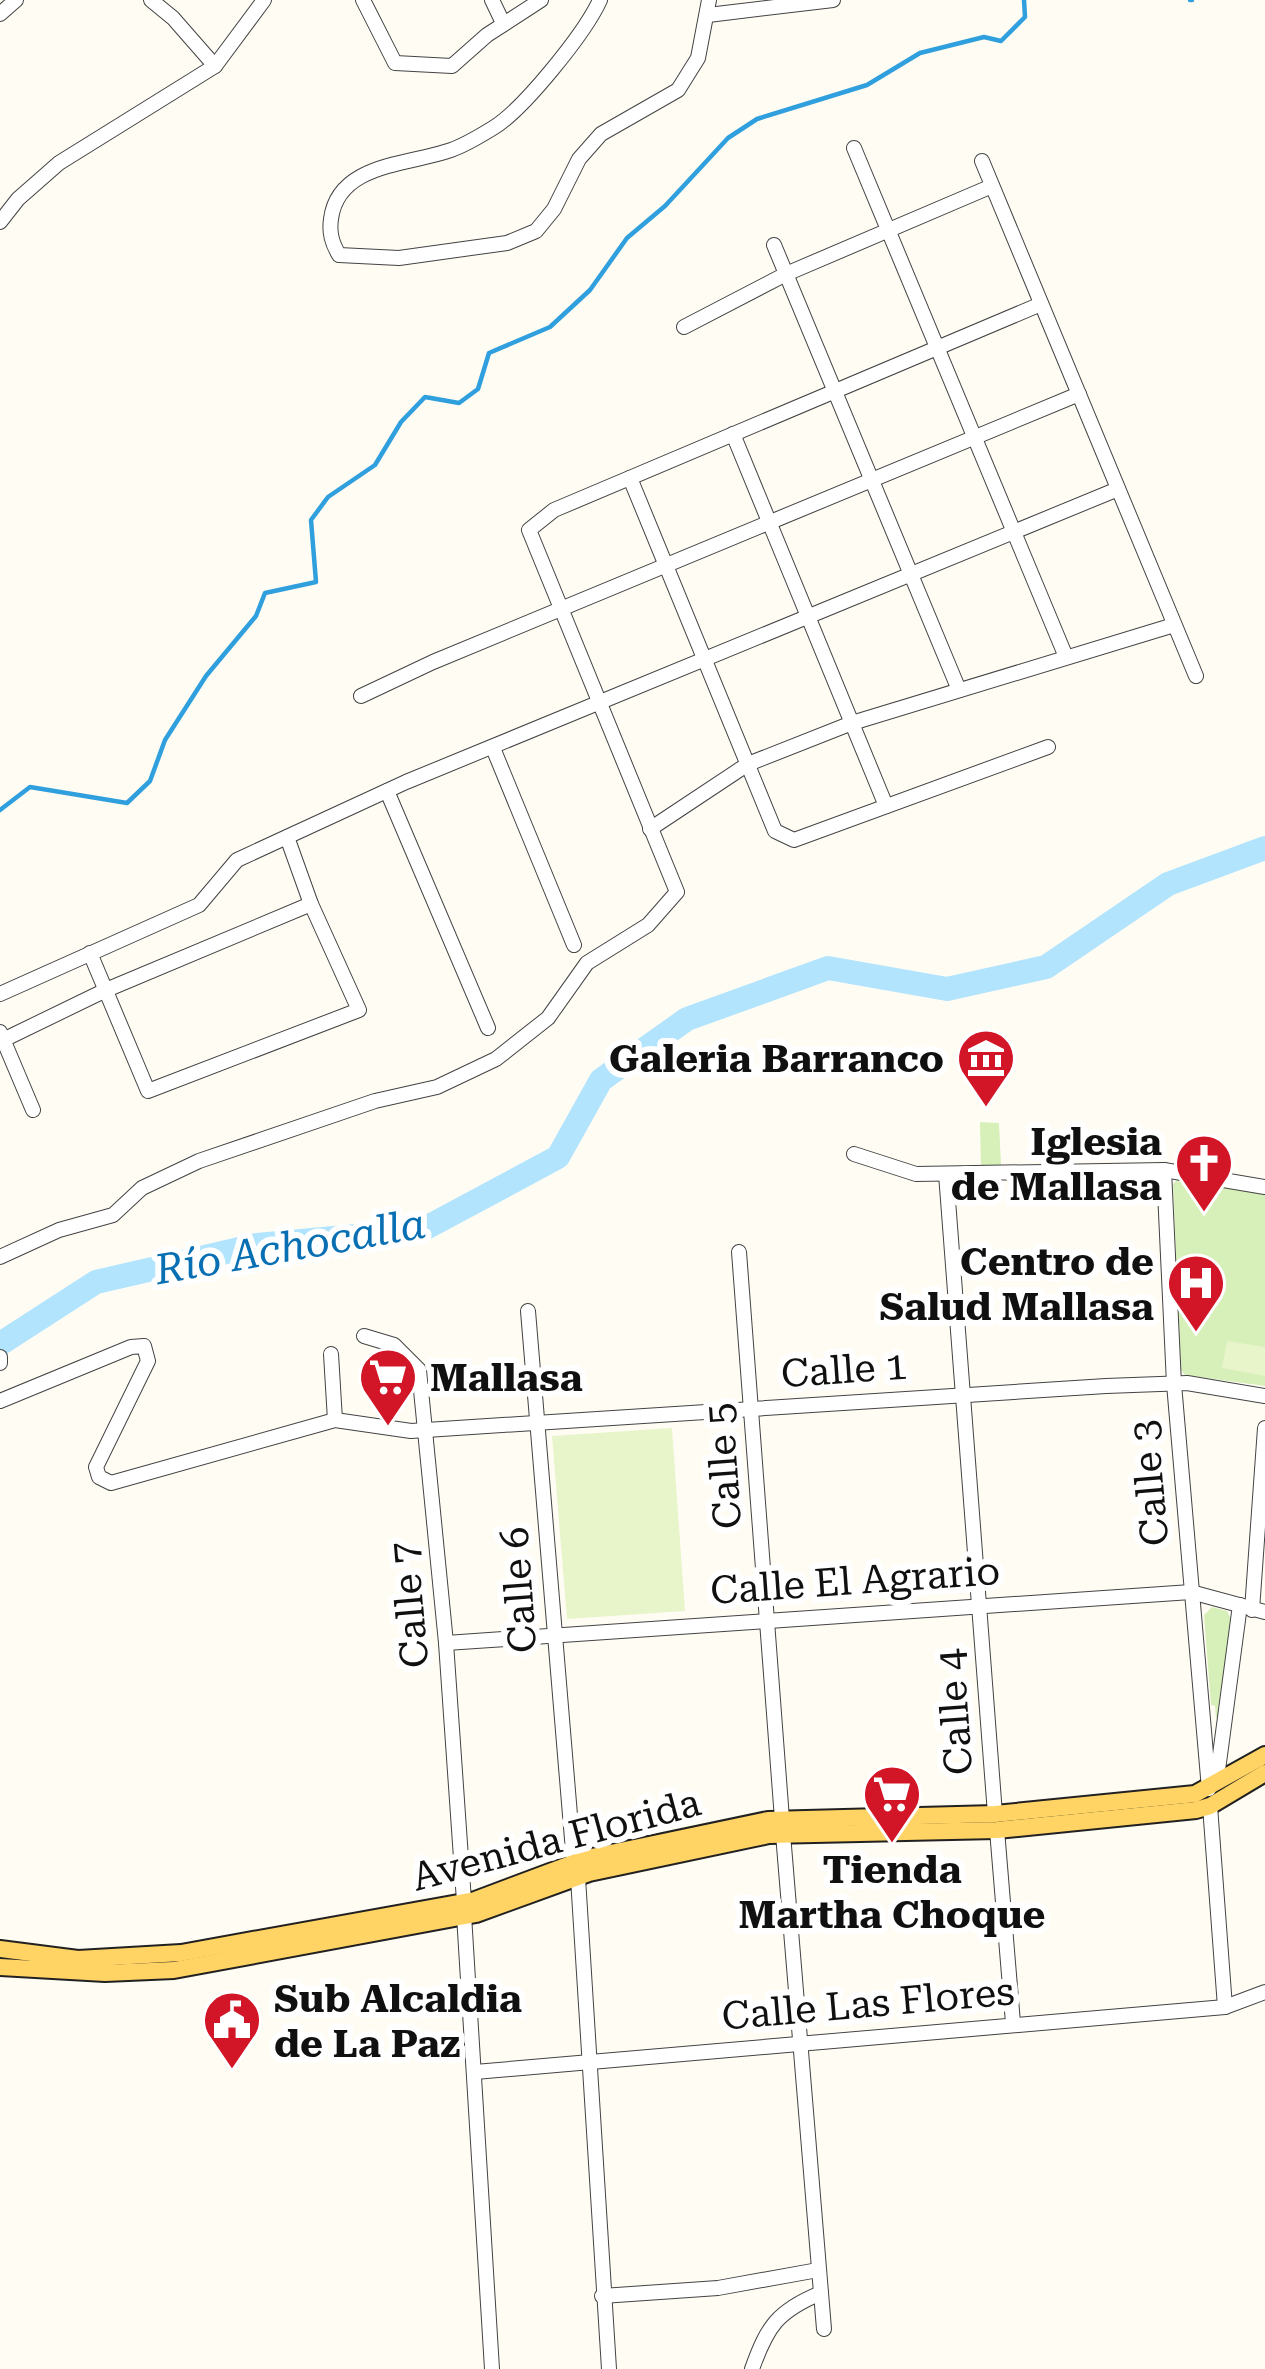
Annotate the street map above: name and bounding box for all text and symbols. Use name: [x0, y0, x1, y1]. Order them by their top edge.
museum icon: Galeria Barranco: [955, 1027, 1017, 1109]
place label: Galeria Barranco: [609, 1036, 944, 1082]
place label: Iglesia de Mallasa: [951, 1119, 1162, 1210]
church icon: Iglesia de Mallasa: [1173, 1132, 1235, 1214]
water label: Río Achocalla: [150, 1199, 429, 1295]
place label: Centro de Salud Mallasa: [879, 1239, 1154, 1330]
hospital icon: Centro de Salud Mallasa: [1165, 1252, 1227, 1334]
street label: Calle 1: [779, 1343, 909, 1397]
supermarket icon: Mallasa: [357, 1346, 419, 1428]
place label: Mallasa: [430, 1355, 583, 1401]
street label: Calle 5: [697, 1401, 751, 1531]
street label: Calle 3: [1122, 1418, 1178, 1548]
street label: Calle 6: [492, 1525, 546, 1655]
street label: Calle 7: [382, 1540, 438, 1670]
street label: Calle El Agrario: [709, 1548, 1002, 1614]
street label: Calle 4: [928, 1647, 982, 1777]
supermarket icon: Tienda Martha Choque: [861, 1763, 923, 1845]
street label: Avenida Florida: [407, 1779, 706, 1901]
place label: Tienda Martha Choque: [739, 1847, 1045, 1938]
street label: Calle Las Flores: [720, 1968, 1016, 2040]
place label: Sub Alcaldia de La Paz: [274, 1976, 522, 2067]
public building icon: Sub Alcaldia de La Paz: [201, 1989, 263, 2071]

